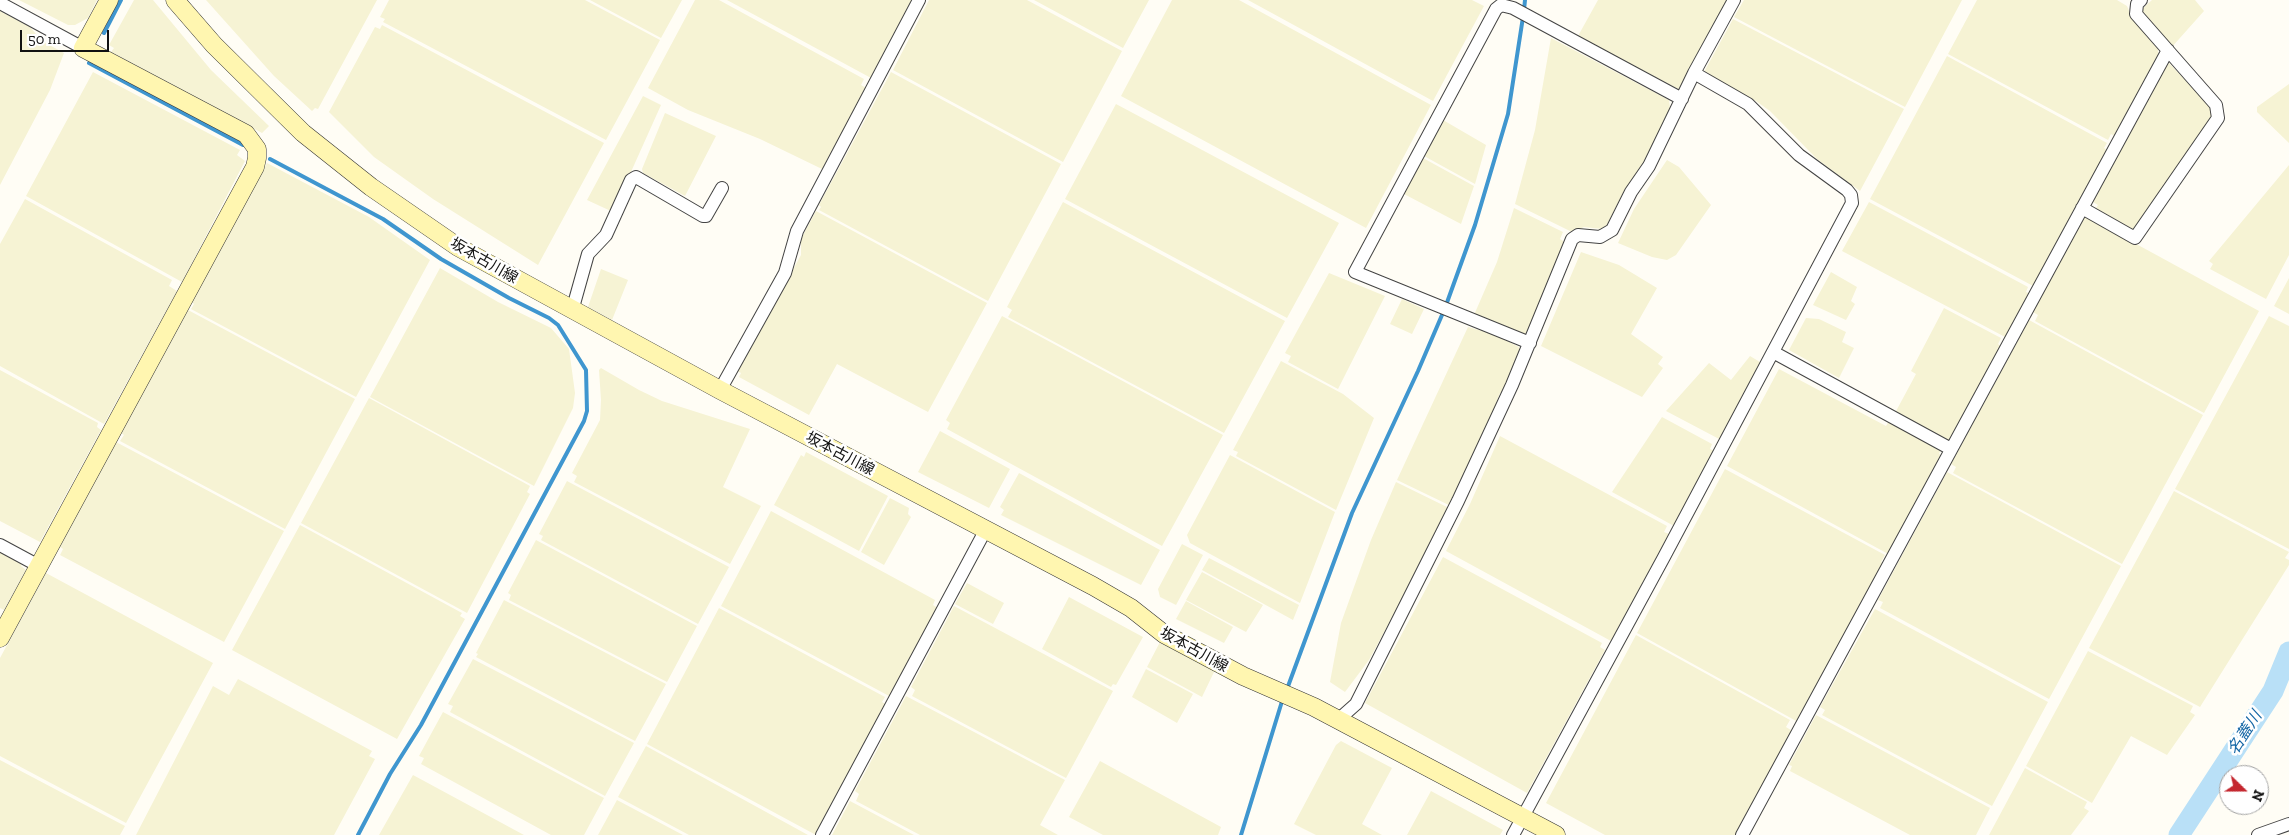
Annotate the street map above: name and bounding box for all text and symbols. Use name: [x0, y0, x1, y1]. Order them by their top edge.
scale bar: [22, 20, 111, 52]
text: 50 m: [28, 30, 61, 48]
street label: 坂本古川線: [447, 234, 521, 288]
street label: 坂本古川線: [803, 428, 877, 480]
street label: 坂本古川線: [1157, 624, 1231, 676]
water label: 名蓋川: [2224, 708, 2266, 758]
north arrow: [2219, 765, 2269, 815]
text: N: [2248, 787, 2267, 804]

